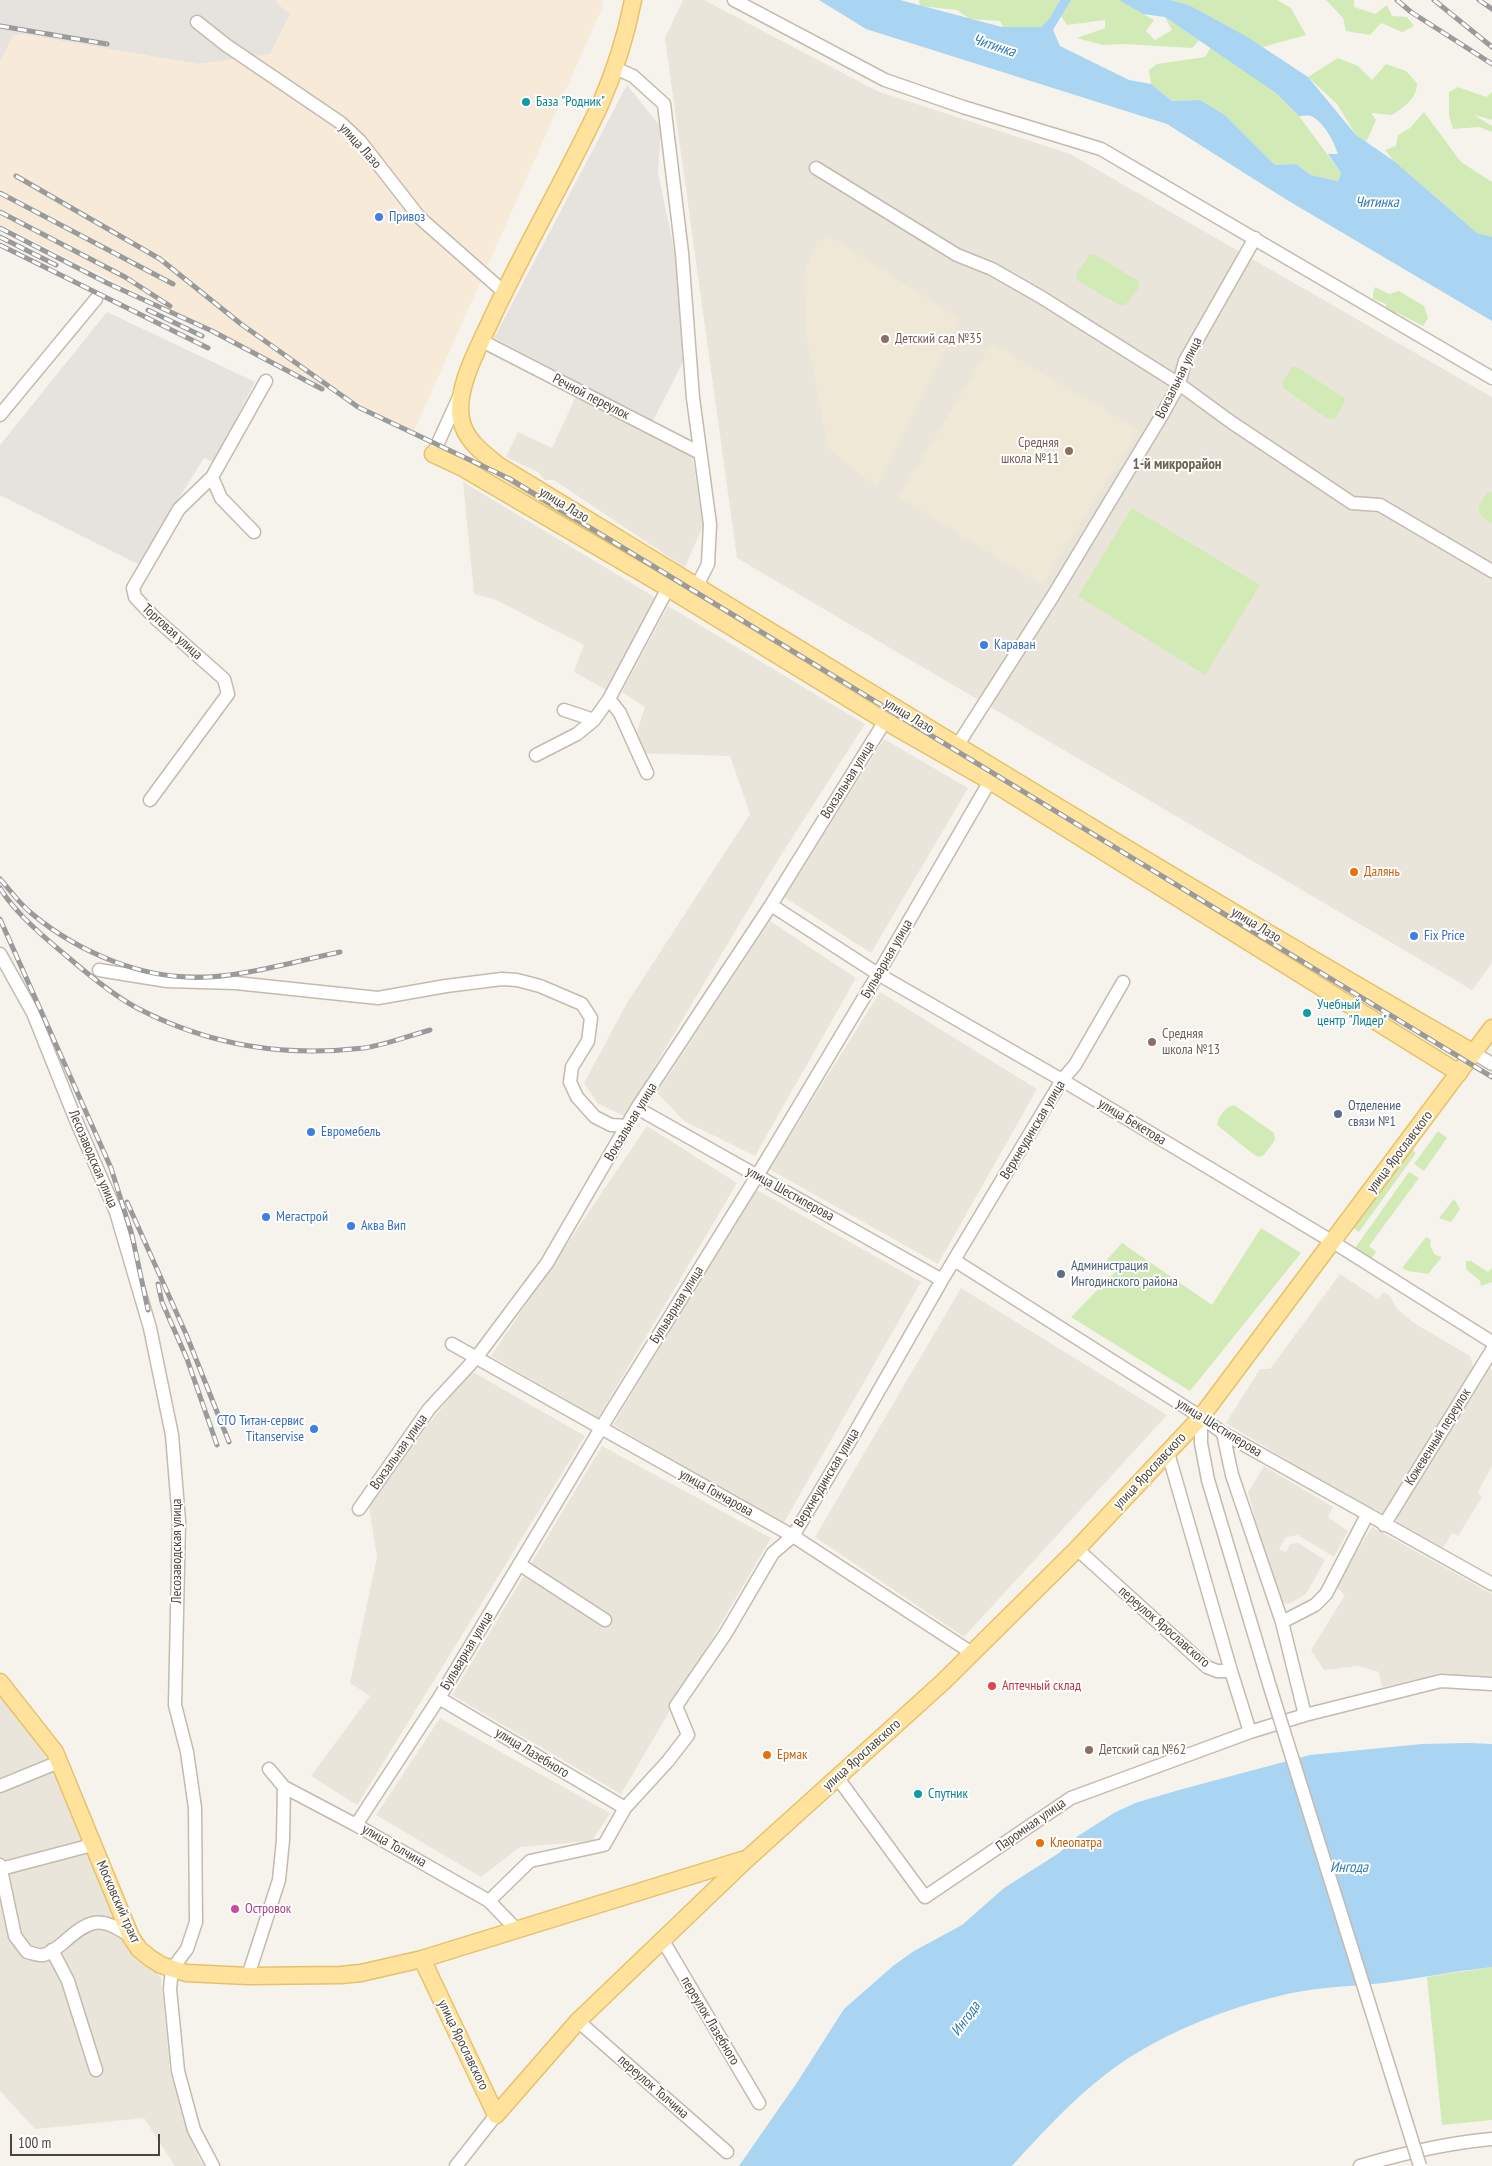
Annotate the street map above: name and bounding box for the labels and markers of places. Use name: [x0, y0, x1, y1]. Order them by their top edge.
place label: База "Родник": [536, 94, 605, 110]
marker: База "Родник": [520, 96, 532, 108]
place label: Привоз: [389, 209, 425, 225]
marker: Привоз: [373, 211, 385, 223]
place label: Детский сад №35: [895, 331, 982, 347]
marker: Детский сад №35: [879, 333, 891, 345]
place label: Средняя школа №11: [1001, 435, 1059, 468]
marker: Средняя школа №11: [1063, 445, 1075, 457]
place label: Караван: [994, 637, 1036, 653]
marker: Караван: [978, 639, 990, 651]
place label: Далянь: [1364, 864, 1400, 880]
marker: Далянь: [1348, 866, 1360, 878]
place label: Fix Price: [1424, 928, 1465, 944]
marker: Fix Price: [1408, 930, 1420, 942]
place label: Учебный центр "Лидер": [1317, 997, 1387, 1030]
marker: Учебный центр "Лидер": [1301, 1007, 1313, 1019]
place label: Средняя школа №13: [1162, 1026, 1220, 1058]
marker: Средняя школа №13: [1146, 1036, 1158, 1048]
place label: Отделение связи №1: [1348, 1098, 1401, 1130]
marker: Отделение связи №1: [1332, 1108, 1344, 1120]
place label: Евромебель: [321, 1124, 380, 1140]
marker: Евромебель: [305, 1126, 317, 1138]
place label: Мегастрой: [276, 1209, 328, 1225]
marker: Мегастрой: [260, 1211, 272, 1223]
place label: Аква Вип: [361, 1218, 406, 1234]
marker: Аква Вип: [345, 1220, 357, 1232]
place label: Администрация Ингодинского района: [1071, 1258, 1178, 1290]
marker: Администрация Ингодинского района: [1055, 1268, 1067, 1280]
place label: СТО Титан-сервис Titanservise: [217, 1413, 304, 1445]
marker: СТО Титан-сервис Titanservise: [308, 1423, 320, 1435]
place label: Аптечный склад: [1002, 1678, 1081, 1694]
marker: Аптечный склад: [986, 1680, 998, 1692]
place label: Детский сад №62: [1099, 1742, 1186, 1758]
marker: Детский сад №62: [1083, 1744, 1095, 1756]
place label: Ермак: [777, 1747, 807, 1763]
marker: Ермак: [761, 1749, 773, 1761]
place label: Спутник: [928, 1786, 968, 1802]
marker: Спутник: [912, 1788, 924, 1800]
place label: Клеопатра: [1050, 1835, 1102, 1851]
marker: Клеопатра: [1034, 1837, 1046, 1849]
place label: Островок: [245, 1901, 291, 1917]
marker: Островок: [229, 1903, 241, 1915]

